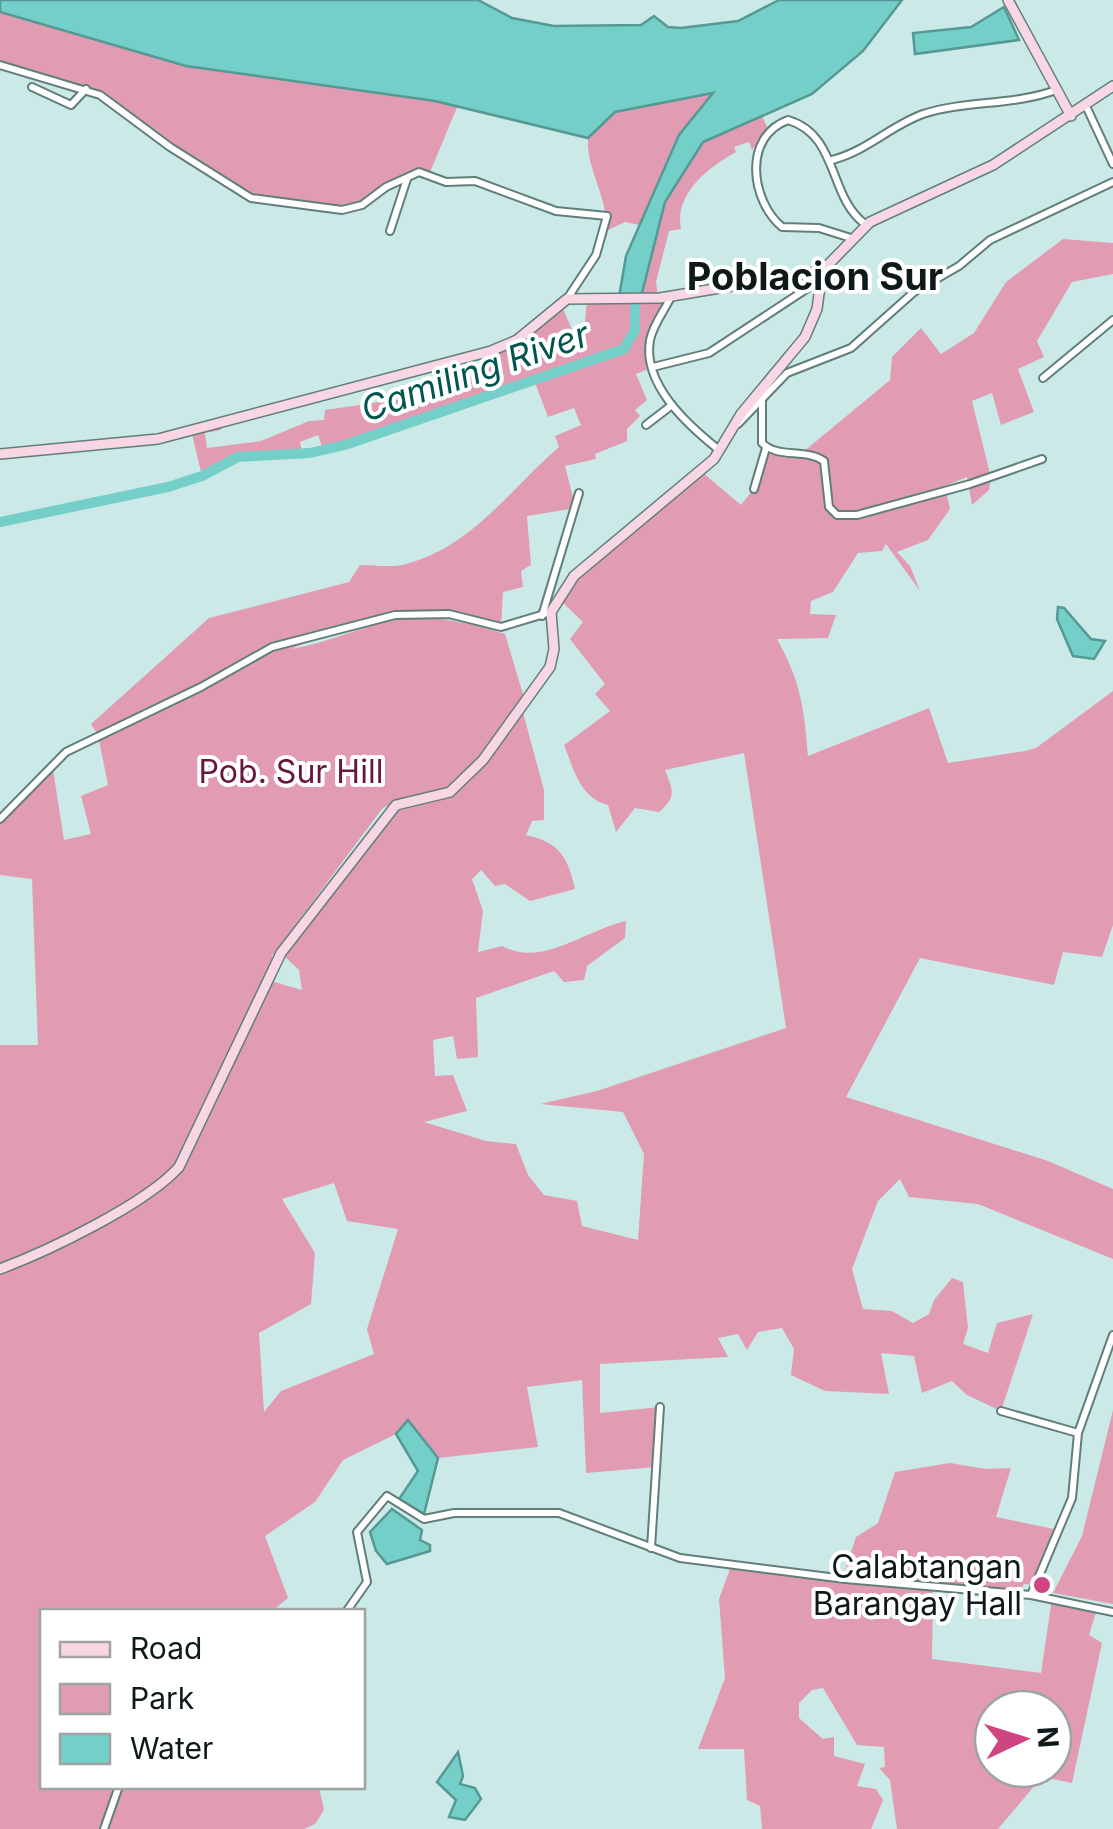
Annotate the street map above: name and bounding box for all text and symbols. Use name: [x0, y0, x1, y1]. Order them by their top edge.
district label: Poblacion Sur: [687, 253, 943, 299]
water label: Camiling River: [355, 312, 595, 430]
park label: Pob. Sur Hill: [199, 752, 383, 791]
place label: Calabtangan Barangay Hall: [813, 1547, 1022, 1623]
marker: Calabtangan Barangay Hall: [1031, 1574, 1053, 1596]
legend: [40, 1609, 365, 1789]
text: Road: [130, 1630, 202, 1666]
text: Park: [130, 1680, 195, 1716]
north arrow: [973, 1689, 1073, 1789]
text: N: [1030, 1725, 1066, 1749]
text: Water: [130, 1730, 213, 1766]

